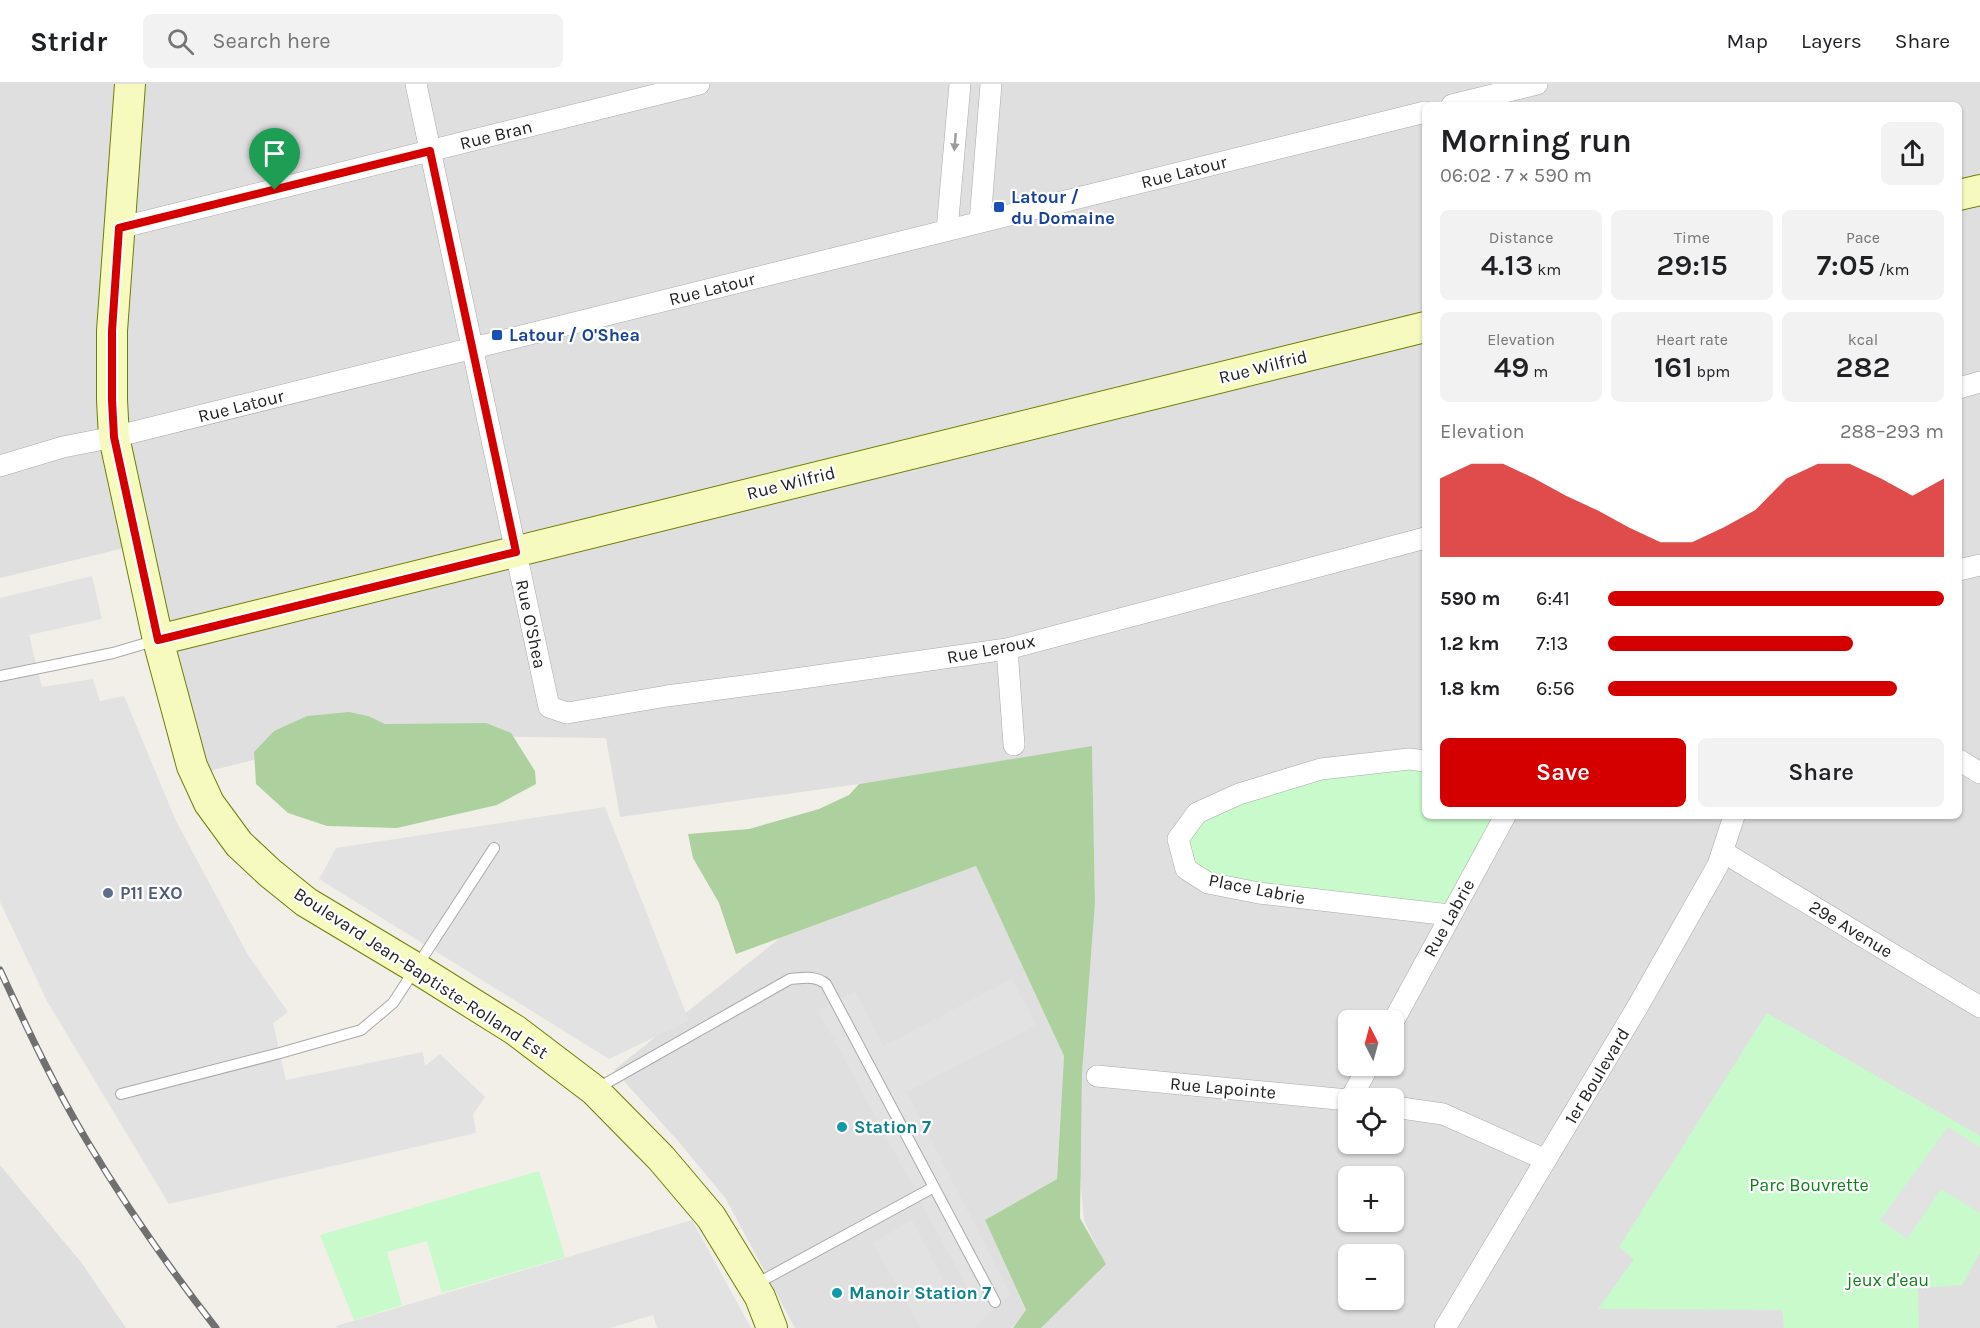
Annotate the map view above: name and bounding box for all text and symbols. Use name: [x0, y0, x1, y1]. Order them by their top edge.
search box: [143, 14, 563, 68]
text: Stridr: [30, 25, 107, 58]
icon: search: [164, 25, 197, 58]
text: Search here: [212, 28, 331, 54]
text: Map: [1726, 29, 1768, 53]
text: Layers: [1801, 29, 1862, 53]
text: Share: [1895, 29, 1950, 53]
street label: Rue Bran: [457, 115, 535, 155]
text: Morning run: [1440, 122, 1632, 160]
button: share: [1881, 122, 1944, 185]
pin: [249, 128, 300, 190]
one-way arrow: [950, 133, 960, 152]
icon: arrive: [258, 137, 291, 170]
street label: Rue Latour: [1139, 151, 1230, 193]
text: 06:02 · 7 × 590 m: [1440, 164, 1592, 187]
place label: Latour / du Domaine: [1011, 186, 1115, 229]
marker: Latour / du Domaine: [992, 200, 1006, 214]
text: Distance: [1489, 228, 1553, 247]
text: Time: [1674, 228, 1710, 247]
text: Pace: [1846, 228, 1880, 247]
text: 4.13: [1481, 247, 1533, 283]
text: 29:15: [1656, 247, 1728, 283]
text: 7:05: [1816, 247, 1875, 283]
text: km: [1533, 260, 1561, 279]
text: /km: [1875, 260, 1910, 279]
street label: Rue Latour: [667, 268, 758, 310]
place label: Latour / O'Shea: [509, 324, 640, 346]
marker: Latour / O'Shea: [490, 328, 504, 342]
text: Elevation: [1487, 330, 1555, 349]
text: Heart rate: [1656, 330, 1728, 349]
text: kcal: [1848, 330, 1878, 349]
street label: Rue Wilfrid: [1216, 345, 1310, 389]
text: 49: [1494, 349, 1529, 385]
text: 161: [1654, 349, 1693, 385]
text: 282: [1835, 349, 1891, 385]
text: m: [1529, 362, 1548, 381]
text: bpm: [1693, 362, 1730, 381]
street label: Rue Latour: [196, 385, 287, 427]
text: Elevation: [1440, 420, 1525, 443]
text: 288–293 m: [1840, 420, 1944, 443]
street label: Rue Wilfrid: [744, 461, 838, 505]
street label: Rue O'Shea: [511, 577, 551, 671]
text: 590 m: [1440, 587, 1501, 610]
text: 6:41: [1536, 587, 1570, 610]
street label: Rue Leroux: [945, 630, 1037, 668]
text: 1.2 km: [1440, 632, 1499, 655]
text: 7:13: [1536, 632, 1568, 655]
text: 1.8 km: [1440, 677, 1500, 700]
text: 6:56: [1536, 677, 1575, 700]
button: Save: [1440, 738, 1686, 807]
button: Share: [1698, 738, 1944, 807]
street label: Place Labrie: [1207, 869, 1307, 909]
street label: Rue Labrie: [1419, 875, 1479, 961]
place label: P11 EXO: [120, 882, 183, 904]
street label: Boulevard Jean-Baptiste-Rolland Est: [290, 882, 552, 1064]
marker: P11 EXO: [101, 886, 115, 900]
street label: 29e Avenue: [1805, 895, 1897, 963]
north arrow: [1338, 1010, 1404, 1076]
map controls: [1338, 1010, 1404, 1310]
street label: 1er Boulevard: [1560, 1024, 1634, 1128]
street label: Rue Lapointe: [1169, 1072, 1277, 1104]
button: locate: [1338, 1088, 1404, 1154]
place label: Station 7: [854, 1116, 931, 1138]
marker: Station 7: [835, 1120, 849, 1134]
button: +: [1338, 1166, 1404, 1232]
park label: Parc Bouvrette: [1749, 1174, 1869, 1196]
button: −: [1338, 1244, 1404, 1310]
park label: jeux d'eau: [1845, 1269, 1929, 1291]
place label: Manoir Station 7: [849, 1282, 991, 1304]
marker: Manoir Station 7: [830, 1286, 844, 1300]

